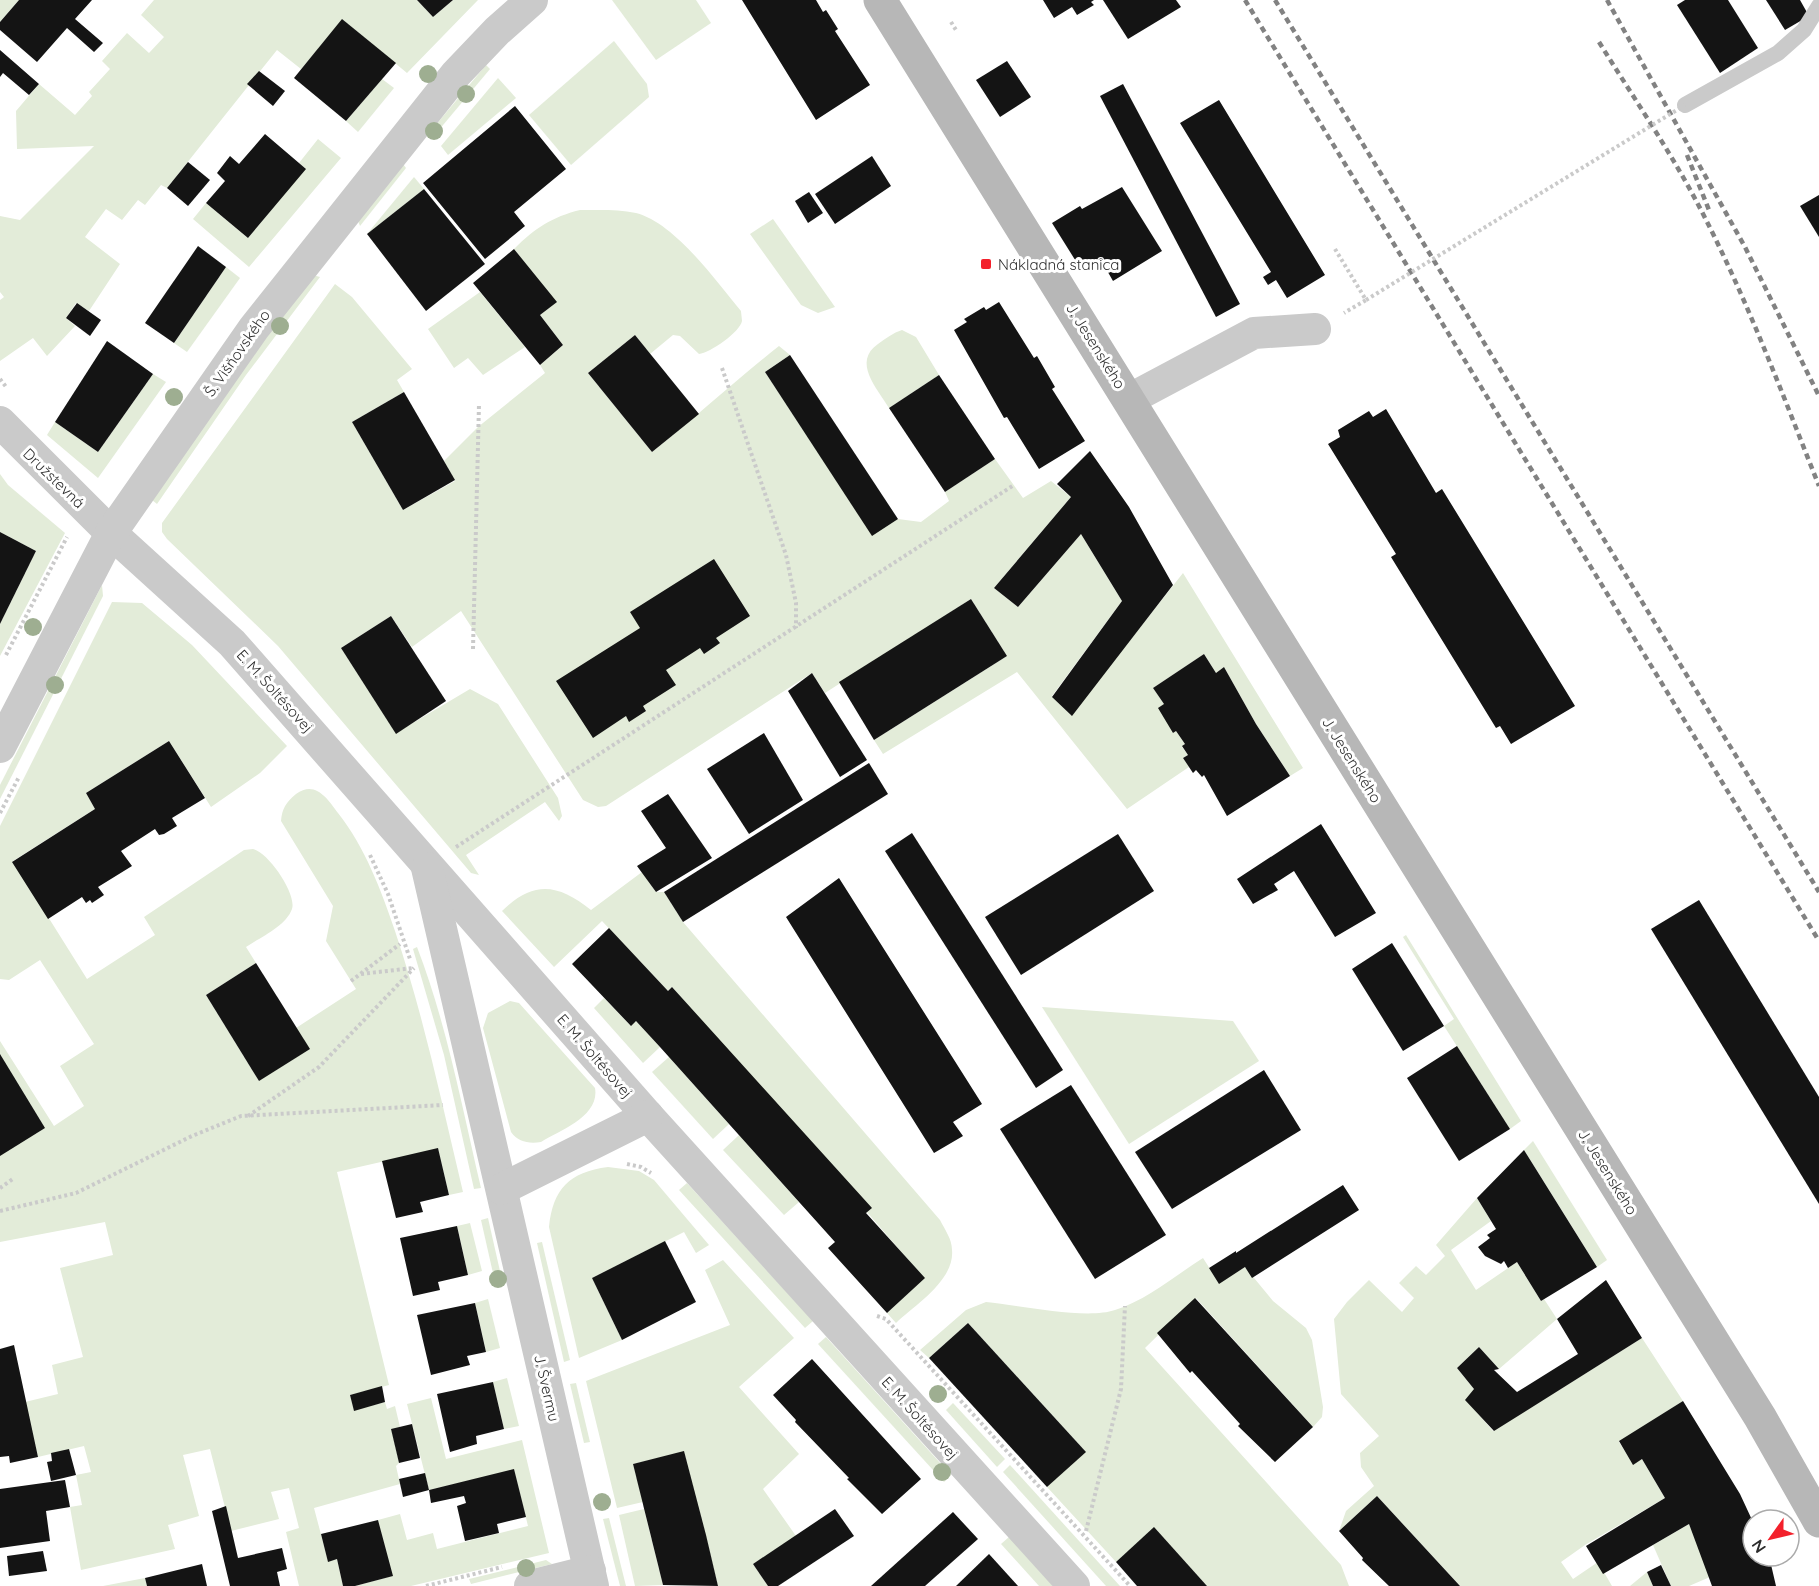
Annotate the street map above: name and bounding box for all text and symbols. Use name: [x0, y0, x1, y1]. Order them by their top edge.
place label: Nákladná stanica: [998, 255, 1119, 274]
marker: Nákladná stanica: [979, 257, 993, 271]
street label: J. Jesenského: [1062, 300, 1130, 392]
street label: Š. Višňovského: [200, 306, 274, 400]
street label: Družstevná: [19, 444, 89, 512]
street label: E. M. Šoltésovej: [233, 646, 317, 736]
street label: J. Jesenského: [1318, 714, 1386, 806]
street label: E. M. Šoltésovej: [553, 1010, 637, 1102]
street label: J. Jesenského: [1574, 1126, 1642, 1218]
street label: J. Švermu: [530, 1353, 564, 1423]
street label: E. M. Šoltésovej: [878, 1373, 962, 1463]
north arrow: [1741, 1508, 1801, 1568]
text: N: [1747, 1536, 1770, 1557]

